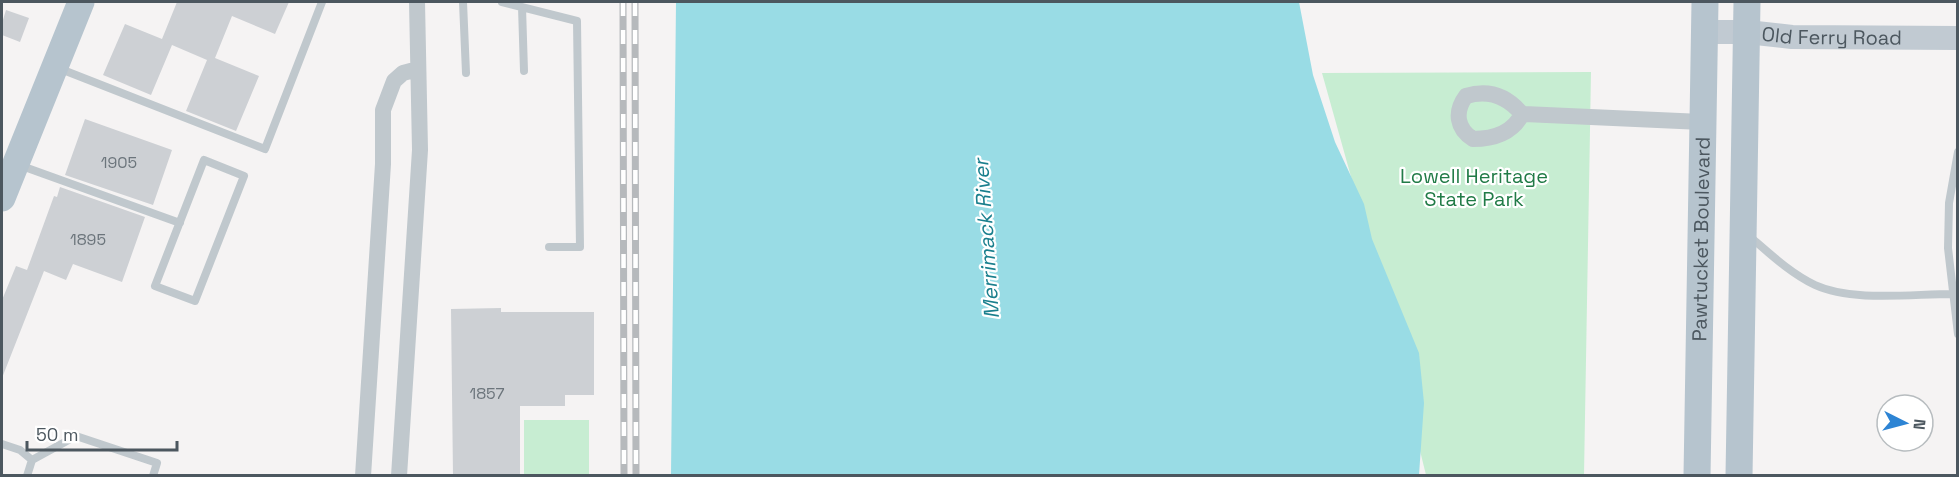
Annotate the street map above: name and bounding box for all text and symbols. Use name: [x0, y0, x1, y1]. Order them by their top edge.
street label: Old Ferry Road: [1760, 21, 1902, 51]
street label: Pawtucket Boulevard: [1686, 136, 1716, 342]
house number: 1905: [101, 152, 137, 173]
water label: Merrimack River: [967, 156, 1005, 320]
park label: Lowell Heritage State Park: [1400, 163, 1548, 212]
house number: 1895: [70, 229, 106, 250]
house number: 1857: [469, 383, 505, 404]
north arrow: [1875, 393, 1935, 453]
scale bar: [27, 414, 177, 452]
text: N: [1908, 418, 1930, 431]
text: 50 m: [36, 423, 78, 446]

